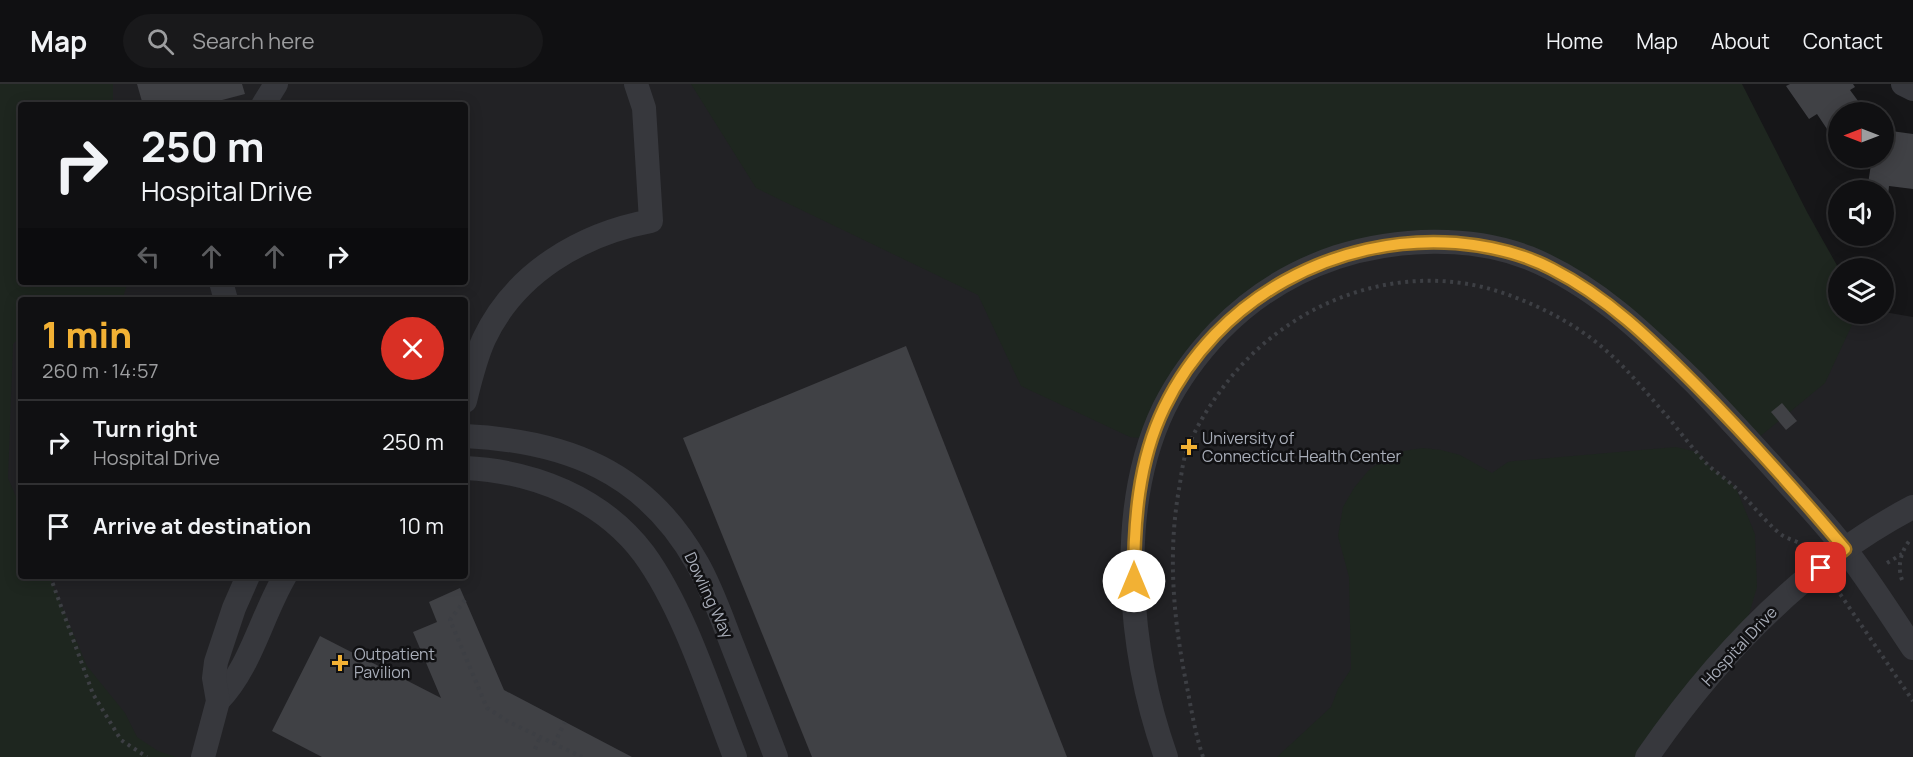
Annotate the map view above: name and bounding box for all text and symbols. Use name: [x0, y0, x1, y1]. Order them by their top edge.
search box: [123, 14, 543, 68]
text: Map: [30, 22, 87, 60]
icon: search: [144, 25, 177, 58]
text: Search here: [192, 26, 315, 56]
text: Home: [1546, 27, 1603, 55]
text: Map: [1636, 27, 1678, 55]
text: About: [1711, 27, 1770, 55]
text: Contact: [1803, 27, 1883, 55]
north arrow: [1828, 102, 1894, 168]
map controls: [1828, 102, 1894, 324]
text: 250 m: [141, 117, 264, 175]
icon: right: [42, 126, 120, 204]
text: Hospital Drive: [141, 172, 312, 209]
button: sound: [1828, 180, 1894, 246]
icon: left: [132, 240, 165, 273]
icon: ahead: [195, 240, 228, 273]
icon: ahead: [258, 240, 291, 273]
icon: right: [321, 240, 354, 273]
button: layers: [1828, 258, 1894, 324]
text: 1 min: [42, 310, 132, 359]
button: close: [381, 317, 444, 380]
text: 260 m · 14:57: [42, 357, 159, 384]
text: Turn right: [93, 414, 198, 444]
icon: right: [42, 426, 75, 459]
text: 250 m: [382, 427, 444, 457]
place label: University of Connecticut Health Center: [1202, 427, 1402, 467]
marker: University of Connecticut Health Center: [1180, 438, 1198, 456]
text: Hospital Drive: [93, 444, 220, 471]
icon: arrive: [42, 510, 75, 543]
text: Arrive at destination: [93, 511, 311, 541]
text: 10 m: [399, 511, 444, 541]
pin: [1795, 542, 1846, 593]
street label: Dowling Way: [679, 548, 739, 642]
position arrow: [1102, 549, 1166, 613]
icon: arrive: [1804, 551, 1837, 584]
street label: Hospital Drive: [1696, 601, 1782, 691]
place label: Outpatient Pavilion: [354, 643, 435, 683]
marker: Outpatient Pavilion: [331, 654, 349, 672]

